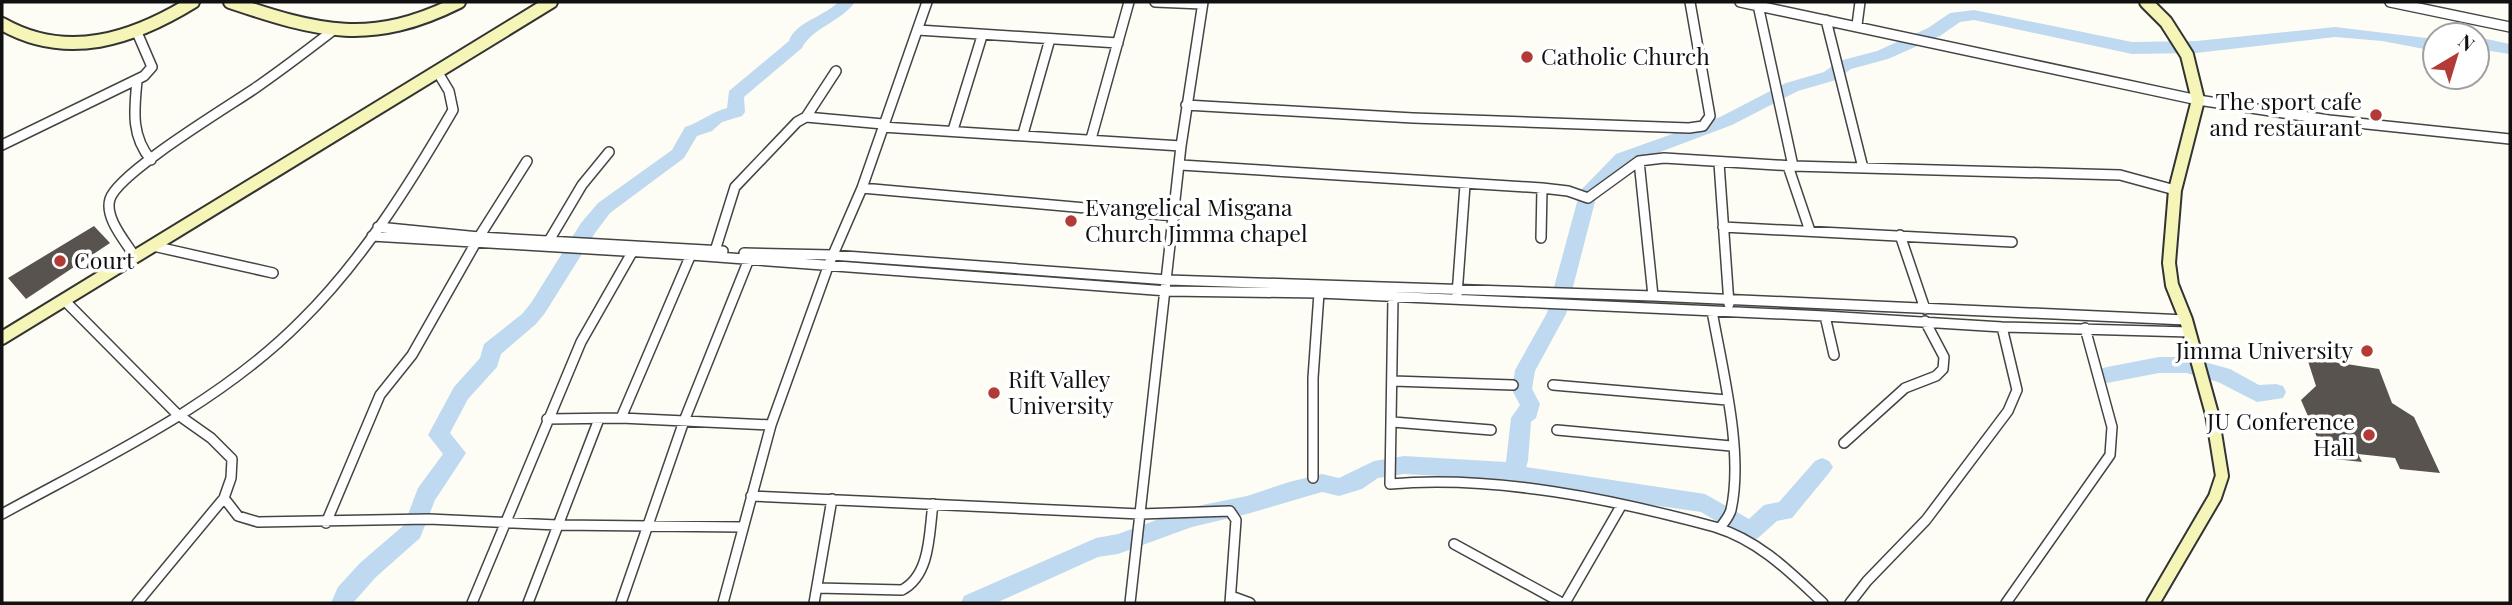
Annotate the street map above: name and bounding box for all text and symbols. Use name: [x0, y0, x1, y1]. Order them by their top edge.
north arrow: [2421, 21, 2491, 91]
text: N: [2454, 27, 2481, 56]
place label: Catholic Church: [1541, 40, 1710, 71]
marker: Catholic Church: [1519, 49, 1535, 65]
place label: The sport cafe and restaurant: [2210, 85, 2363, 142]
marker: The sport cafe and restaurant: [2368, 107, 2384, 123]
place label: Evangelical Misgana Church Jimma chapel: [1085, 191, 1308, 248]
marker: Evangelical Misgana Church Jimma chapel: [1063, 213, 1079, 229]
place label: Court: [74, 244, 135, 275]
marker: Court: [52, 253, 68, 269]
place label: Jimma University: [2175, 334, 2353, 365]
marker: Jimma University: [2359, 343, 2375, 359]
place label: Rift Valley University: [1008, 363, 1114, 420]
marker: Rift Valley University: [986, 385, 1002, 401]
place label: JU Conference Hall: [2206, 405, 2355, 462]
marker: JU Conference Hall: [2361, 427, 2377, 443]

